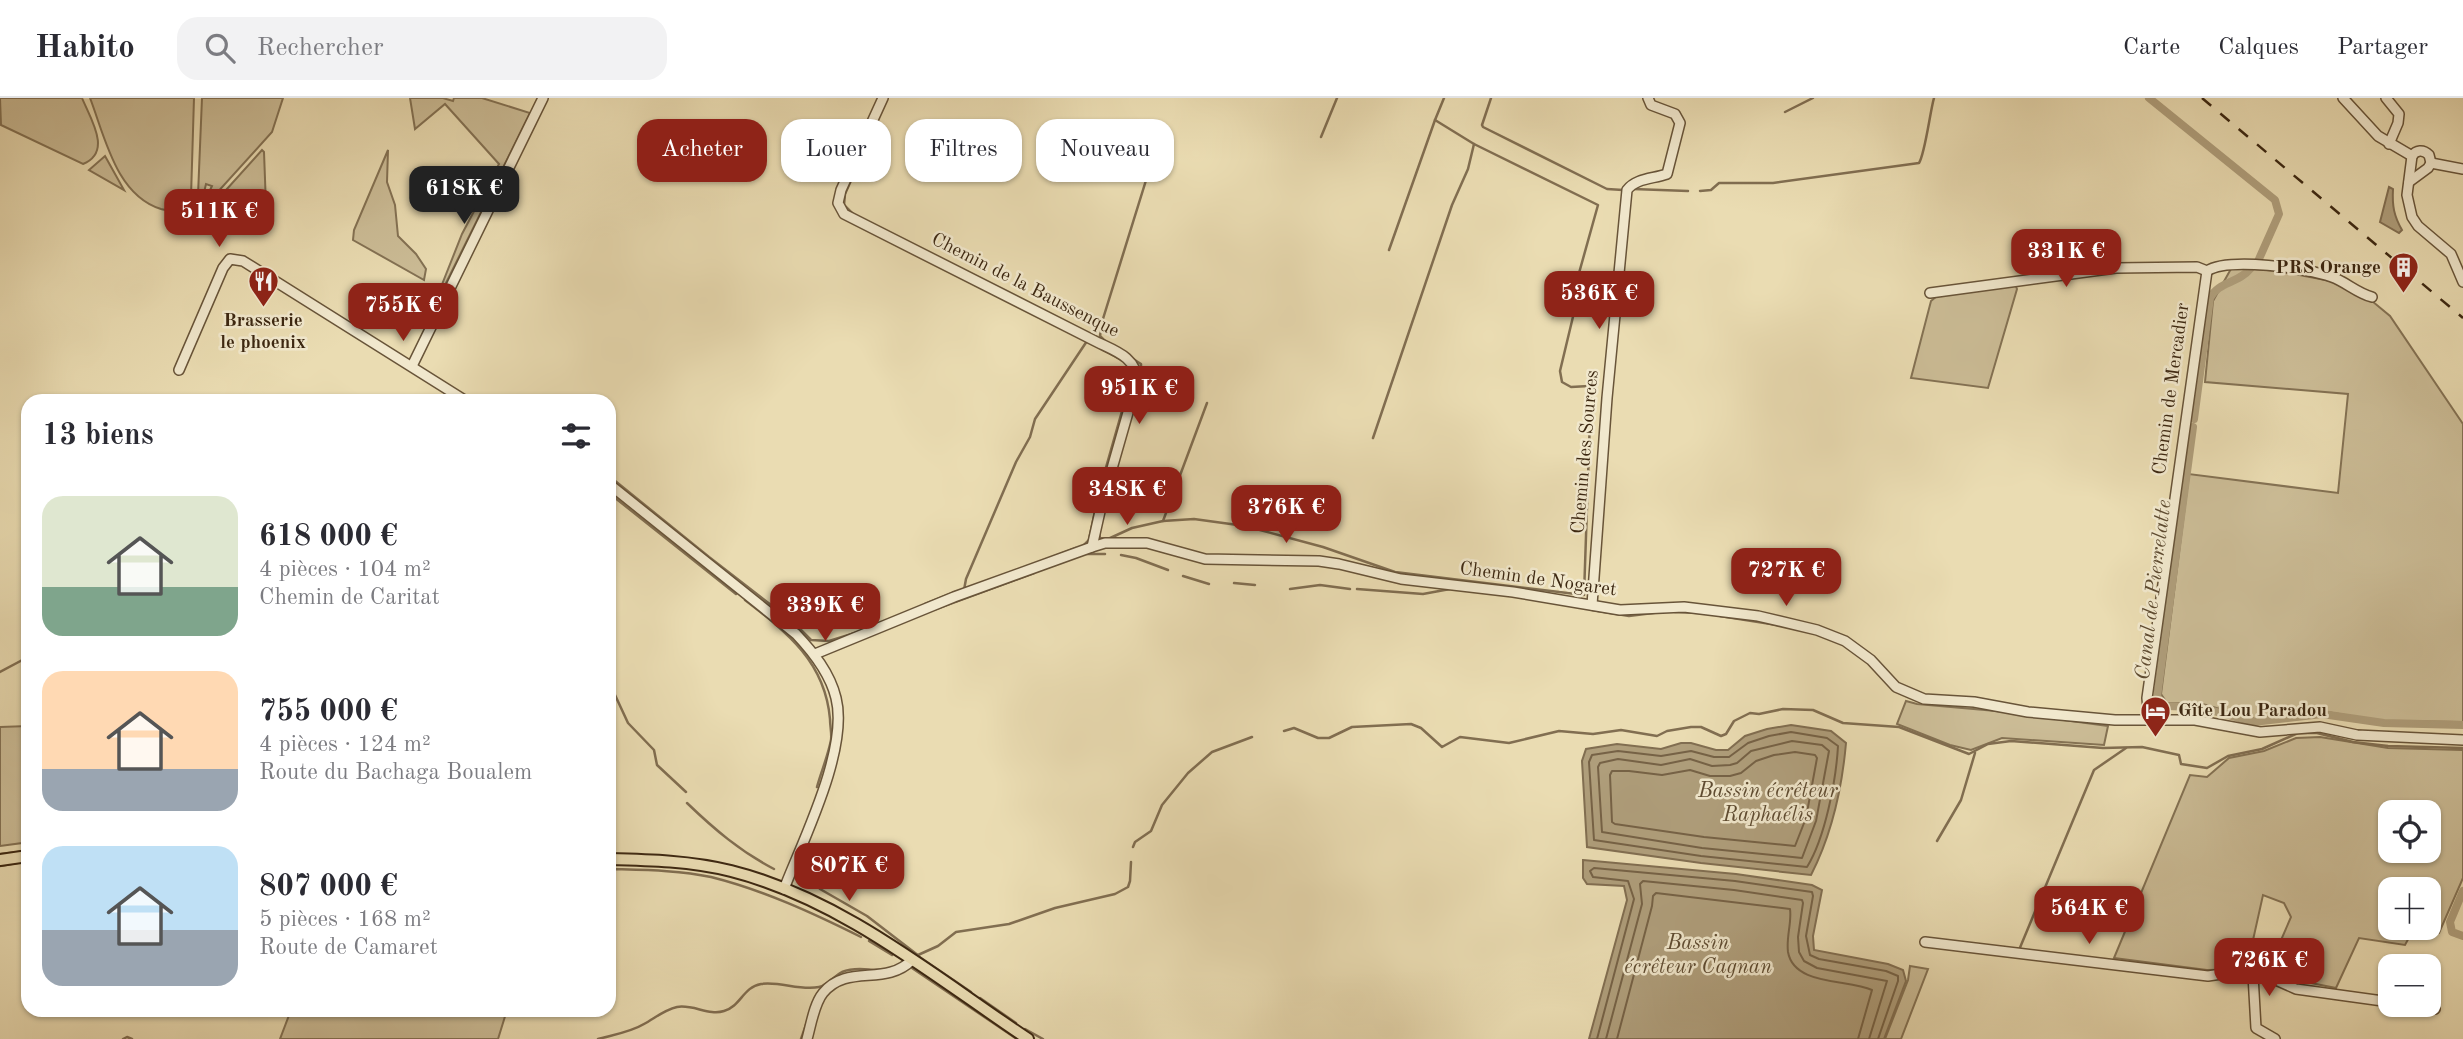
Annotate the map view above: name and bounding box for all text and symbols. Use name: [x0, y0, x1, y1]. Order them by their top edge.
search box: [177, 17, 667, 80]
icon: search: [201, 29, 239, 67]
text: Habito: [35, 32, 135, 65]
text: Rechercher: [257, 35, 384, 61]
text: Carte: [2123, 36, 2180, 60]
text: Calques: [2218, 36, 2299, 60]
text: Partager: [2337, 36, 2428, 60]
chip: Acheter: [637, 119, 767, 182]
chip: Louer: [781, 119, 891, 182]
chip: Filtres: [905, 119, 1022, 182]
chip: Nouveau: [1036, 119, 1174, 182]
pin: 618K €: [407, 166, 521, 226]
text: 618K €: [425, 177, 503, 200]
pin: 511K €: [162, 190, 276, 249]
text: 511K €: [180, 200, 258, 223]
street label: Chemin de la Baussenque: [928, 230, 1122, 342]
pin: 331K €: [2009, 230, 2123, 289]
text: 331K €: [2027, 240, 2105, 263]
building icon: PRS Orange: [2387, 251, 2421, 295]
place label: PRS Orange: [2275, 259, 2381, 278]
restaurant icon: Brasserie le phoenix: [246, 265, 280, 309]
pin: 536K €: [1542, 272, 1656, 331]
text: 536K €: [1560, 282, 1638, 305]
pin: 755K €: [346, 284, 460, 343]
text: 755K €: [364, 294, 442, 317]
street label: Chemin de Mercadier: [2151, 302, 2193, 476]
place label: Brasserie le phoenix: [220, 312, 306, 353]
pin: 951K €: [1082, 366, 1196, 426]
street label: Chemin des Sources: [1569, 369, 1603, 535]
text: 951K €: [1100, 377, 1178, 400]
icon: filters: [557, 417, 595, 455]
text: 13 biens: [42, 421, 154, 451]
pin: 348K €: [1070, 468, 1184, 527]
text: 348K €: [1088, 478, 1166, 501]
pin: 376K €: [1229, 486, 1343, 545]
text: 376K €: [1247, 496, 1325, 519]
water label: Canal de Pierrelatte: [2133, 499, 2175, 681]
text: 618 000 €: [259, 522, 398, 552]
icon: home: [98, 524, 182, 608]
pin: 727K €: [1729, 548, 1843, 608]
text: 4 pièces · 104 m²: [259, 558, 431, 581]
text: 727K €: [1747, 559, 1825, 582]
street label: Chemin de Nogaret: [1458, 560, 1618, 600]
pin: 339K €: [768, 584, 882, 643]
text: Chemin de Caritat: [259, 586, 440, 609]
text: 339K €: [786, 594, 864, 617]
hotel icon: Gîte Lou Paradou: [2138, 694, 2172, 738]
text: 755 000 €: [259, 697, 398, 727]
icon: home: [98, 699, 182, 783]
place label: Gîte Lou Paradou: [2178, 702, 2327, 721]
text: 4 pièces · 124 m²: [259, 733, 431, 756]
text: Route du Bachaga Boualem: [259, 761, 532, 784]
water label: Bassin écrêteur Raphaélis: [1697, 781, 1839, 826]
map controls: [2378, 800, 2441, 1017]
button: locate: [2378, 800, 2441, 863]
pin: 807K €: [792, 844, 906, 903]
text: 807K €: [810, 854, 888, 877]
text: 807 000 €: [259, 872, 398, 902]
icon: home: [98, 874, 182, 958]
button: +: [2378, 877, 2441, 940]
pin: 564K €: [2032, 886, 2146, 946]
text: 564K €: [2050, 897, 2128, 920]
text: 5 pièces · 168 m²: [259, 908, 431, 931]
water label: Bassin écrêteur Cagnan: [1624, 933, 1772, 978]
text: Route de Camaret: [259, 936, 438, 959]
pin: 726K €: [2212, 939, 2326, 998]
text: 726K €: [2230, 949, 2308, 972]
button: −: [2378, 954, 2441, 1017]

